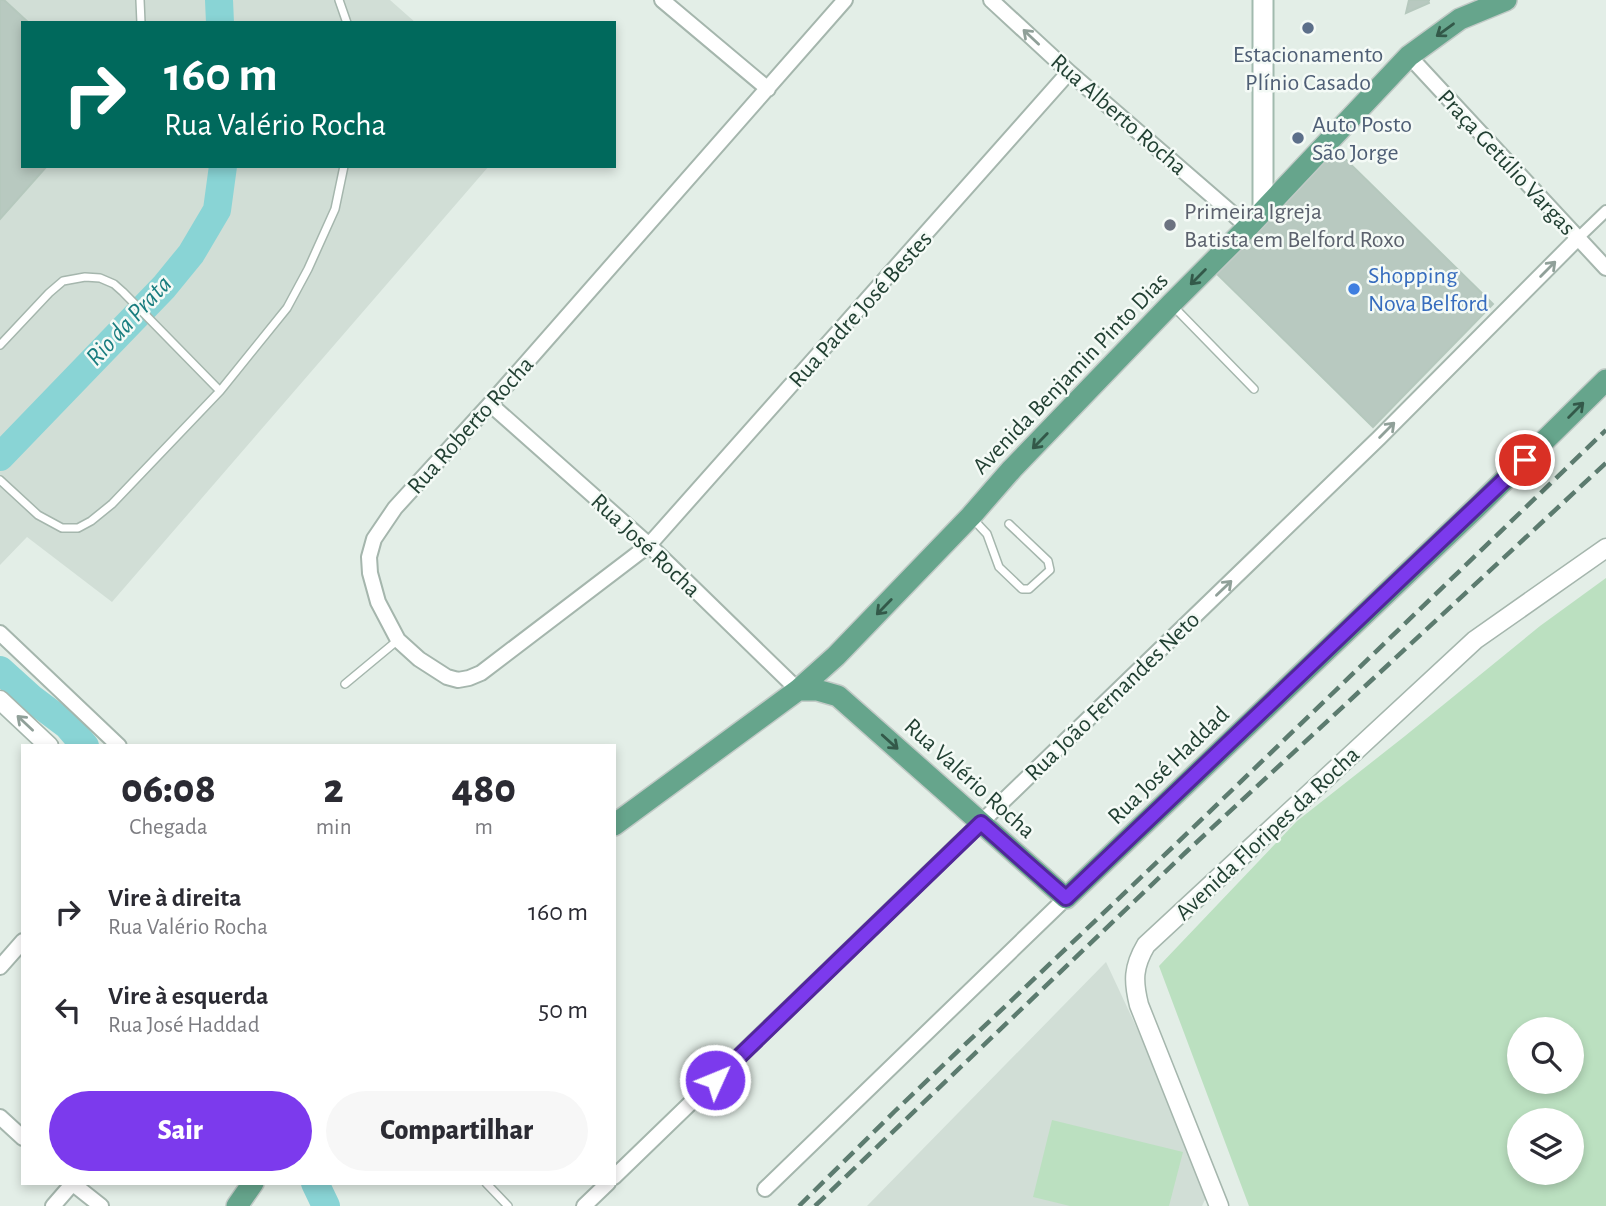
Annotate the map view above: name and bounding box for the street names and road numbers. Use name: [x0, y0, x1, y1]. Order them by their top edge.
street label: Rua Alberto Rocha: [1046, 50, 1191, 180]
street label: Praça Getúlio Vargas: [1433, 85, 1580, 240]
street label: Rua Padre José Bestes: [785, 227, 937, 392]
street label: Avenida Benjamin Pinto Dias: [968, 268, 1173, 479]
street label: Rua Roberto Rocha: [403, 352, 538, 499]
street label: Rua José Rocha: [586, 489, 705, 602]
street label: Rua João Fernandes Neto: [1021, 607, 1205, 786]
street label: Rua José Haddad: [1103, 702, 1234, 829]
street label: Rua Valério Rocha: [899, 714, 1039, 843]
street label: Avenida Floripes da Rocha: [1171, 742, 1364, 925]

